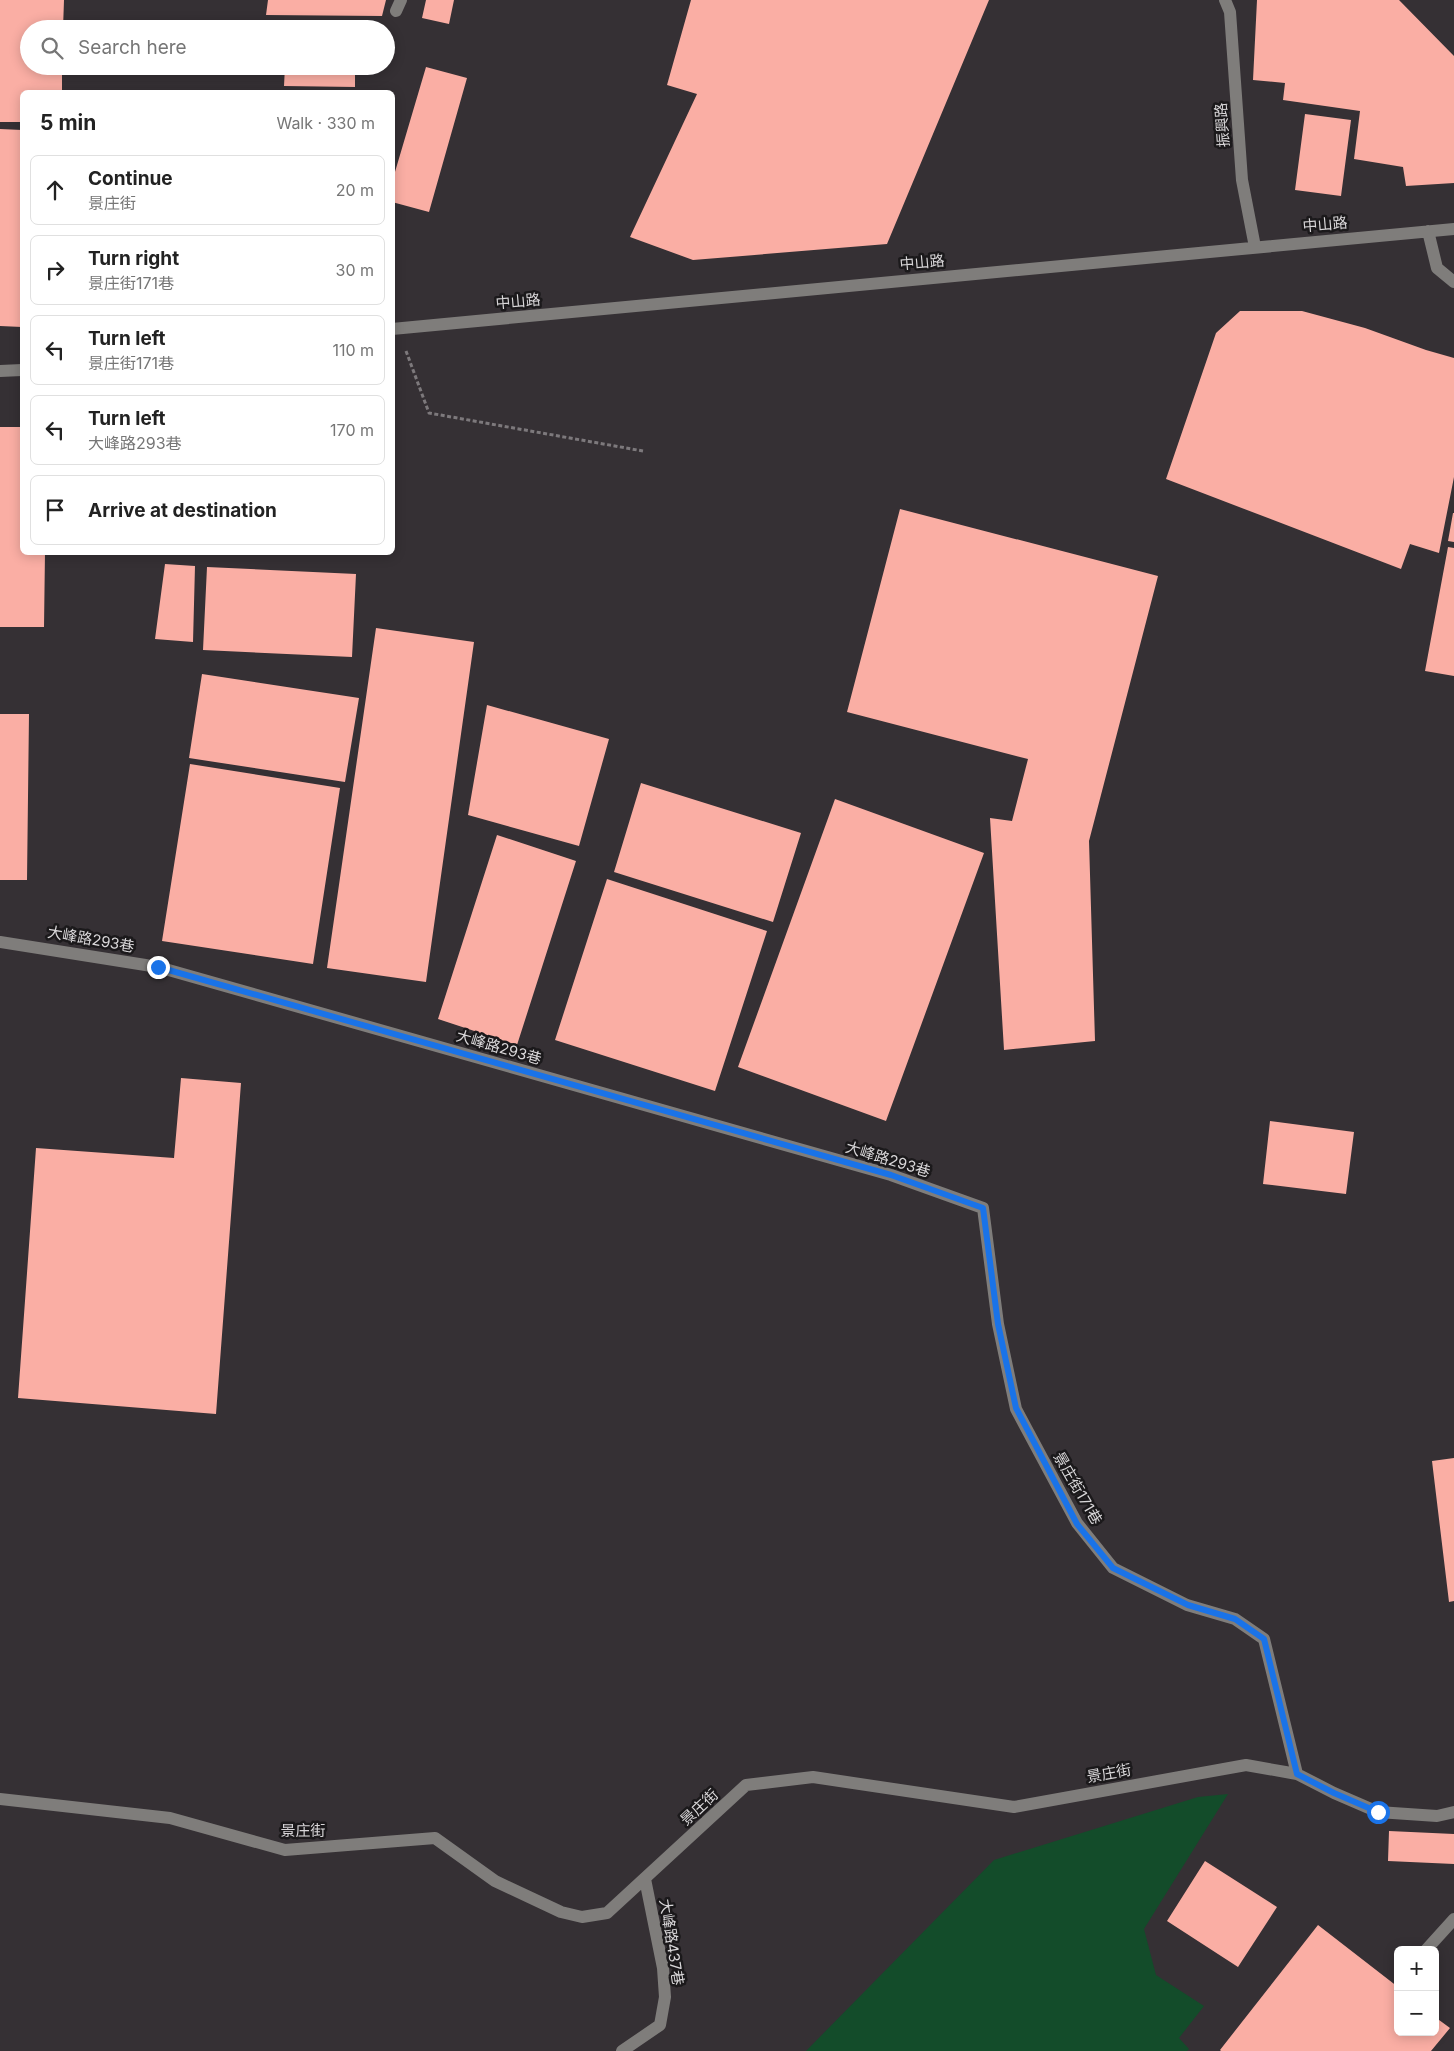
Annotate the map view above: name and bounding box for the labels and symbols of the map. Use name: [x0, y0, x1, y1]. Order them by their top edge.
street label: 振興路: [1211, 102, 1233, 148]
street label: 中山路: [1302, 213, 1348, 235]
street label: 中山路: [899, 251, 945, 273]
street label: 中山路: [495, 290, 541, 312]
street label: 大峰路293巷: [46, 922, 136, 956]
route end: [147, 956, 170, 979]
street label: 大峰路293巷: [454, 1026, 544, 1068]
street label: 大峰路293巷: [843, 1137, 933, 1181]
street label: 景庄街171巷: [1050, 1448, 1106, 1528]
street label: 景庄街: [1085, 1760, 1133, 1786]
street label: 景庄街: [676, 1785, 722, 1829]
route start: [1367, 1801, 1390, 1824]
street label: 景庄街: [280, 1821, 326, 1840]
street label: 大峰路437巷: [656, 1897, 688, 1987]

